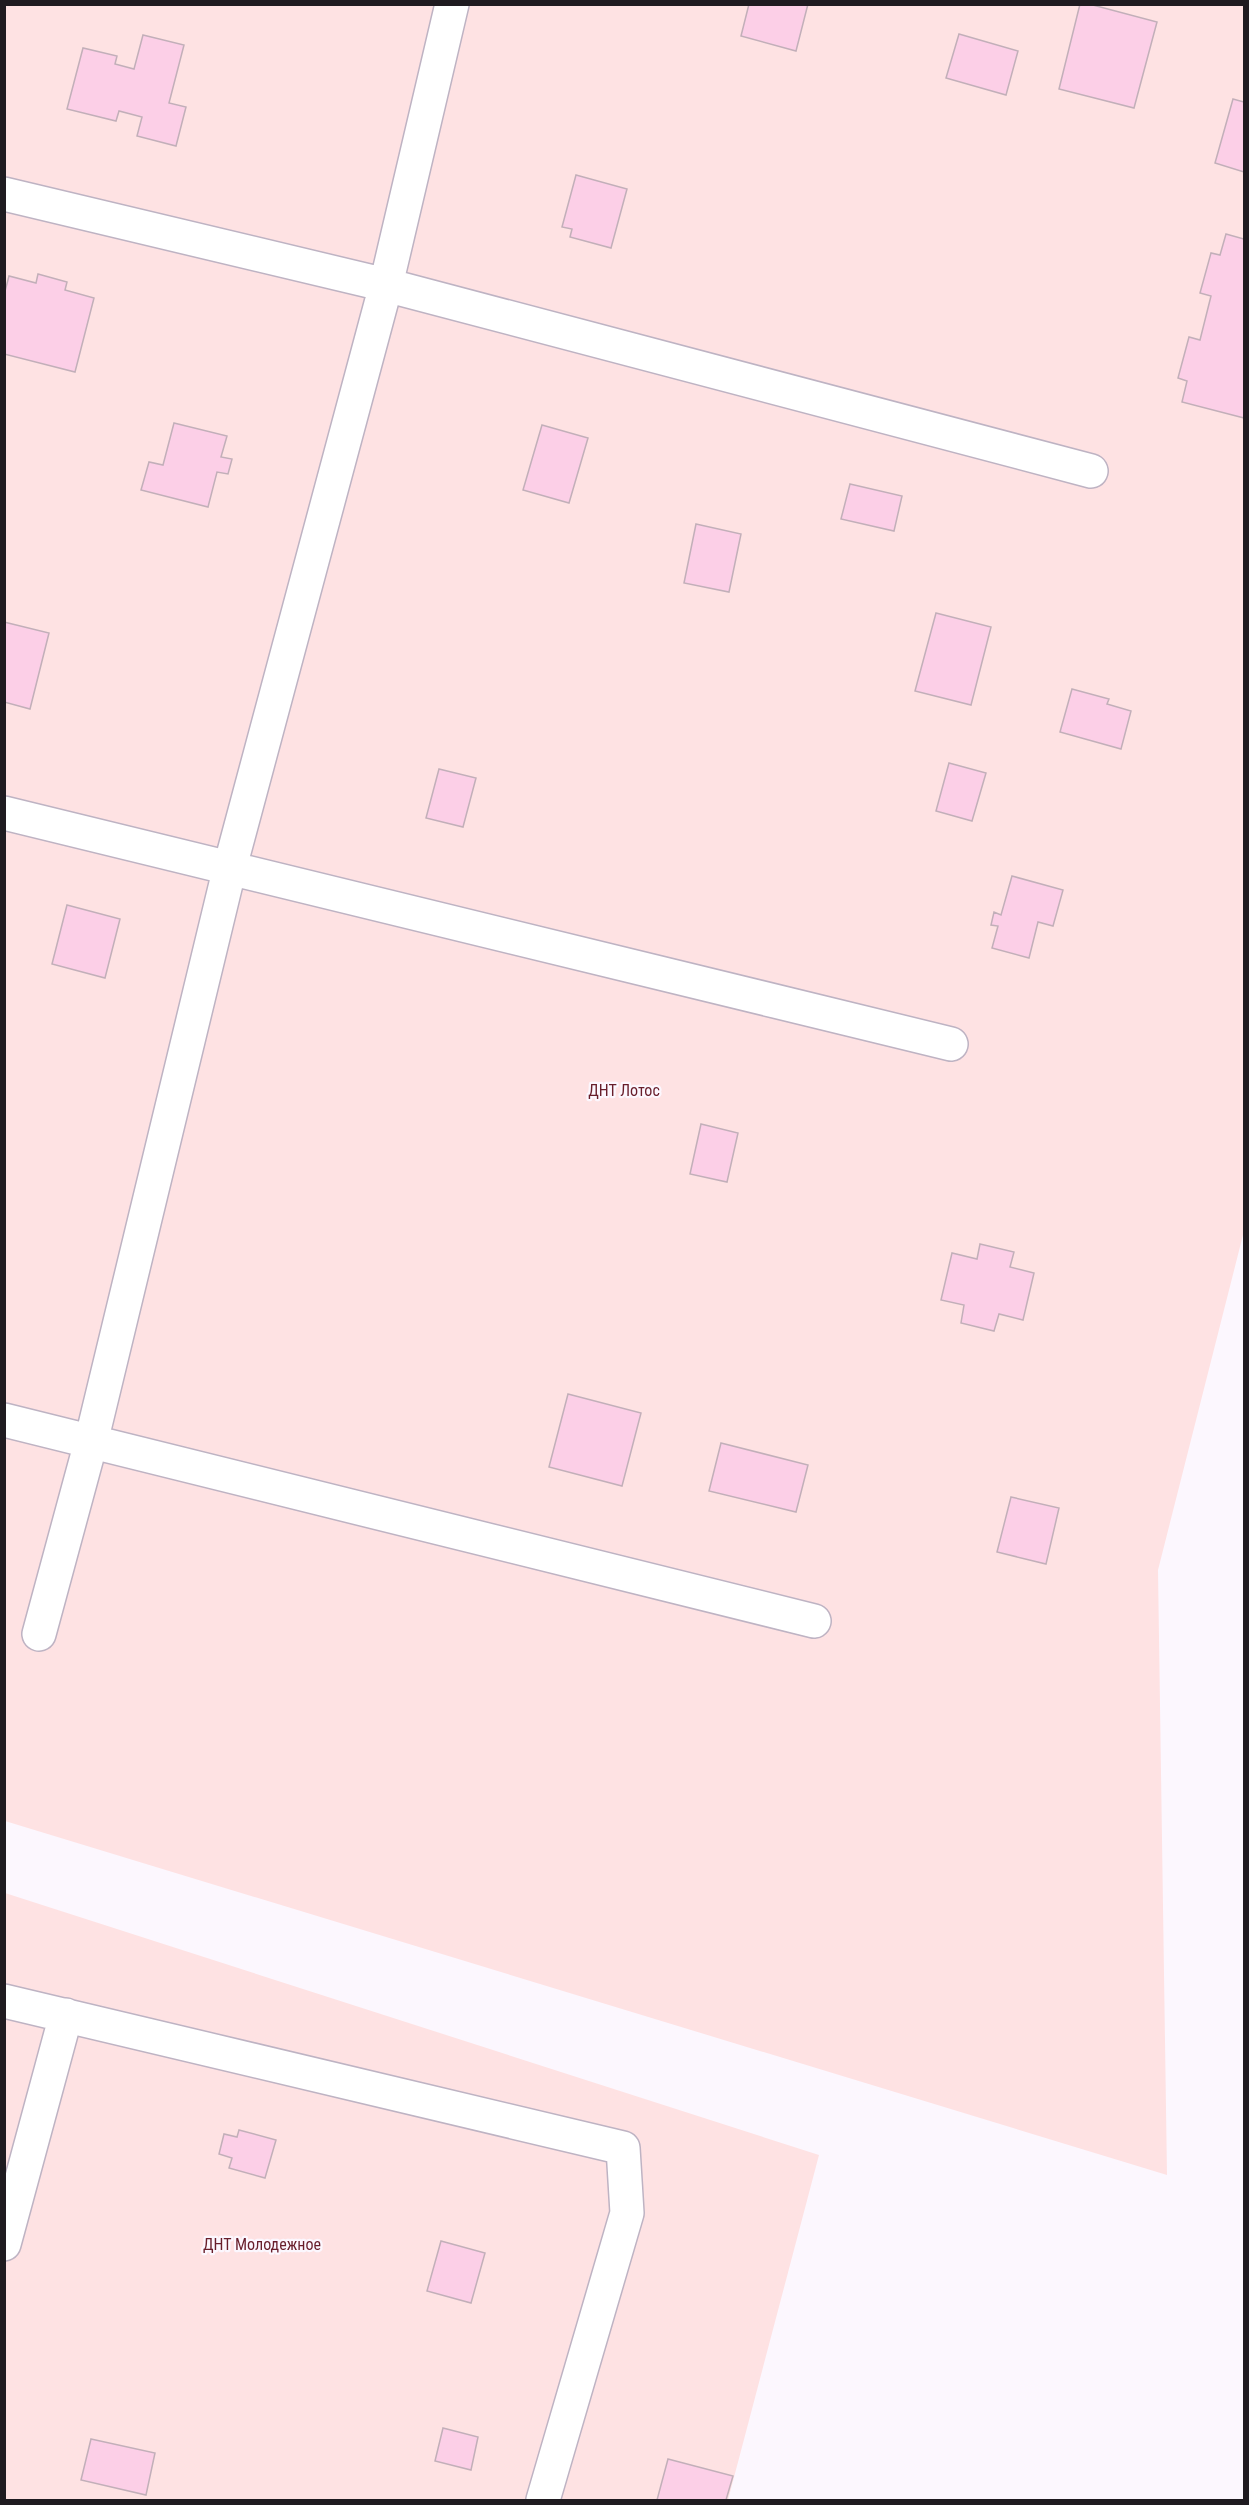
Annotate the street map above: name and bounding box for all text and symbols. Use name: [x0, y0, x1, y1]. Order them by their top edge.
park label: ДНТ Лотос: [588, 1081, 660, 1100]
park label: ДНТ Молодежное: [203, 2235, 321, 2254]

